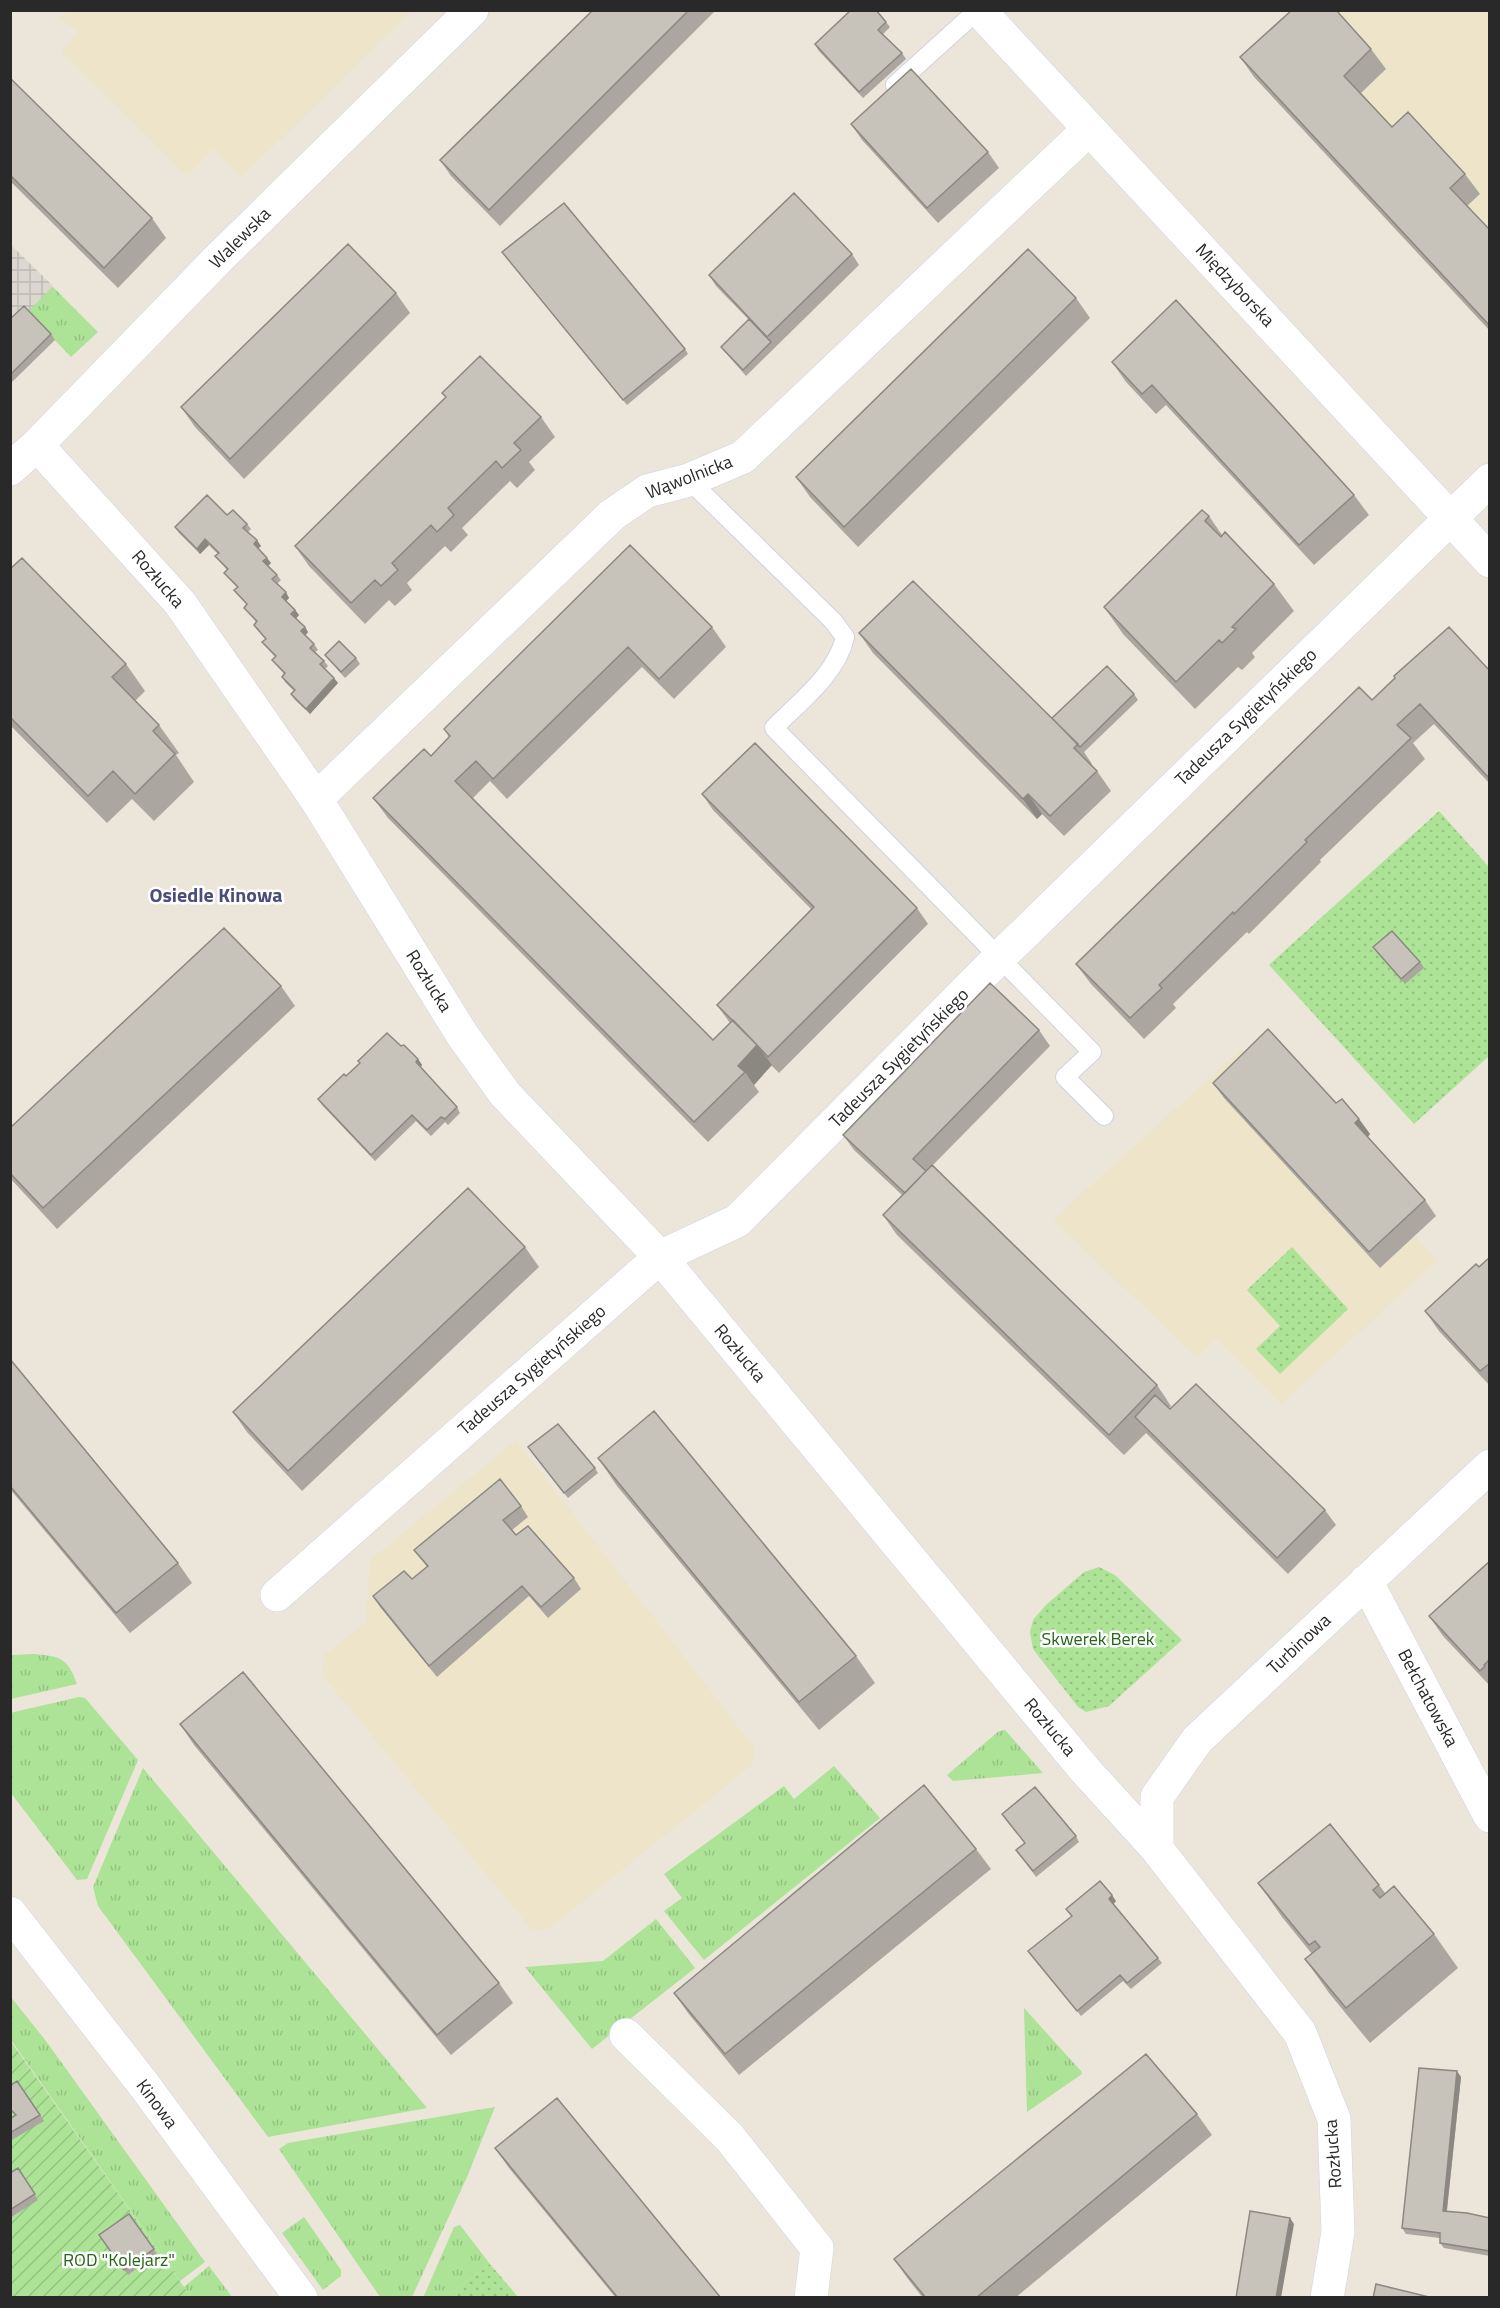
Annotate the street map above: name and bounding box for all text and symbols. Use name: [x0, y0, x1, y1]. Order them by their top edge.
street label: Walewska: [203, 201, 277, 275]
street label: Międzyborska: [1189, 237, 1281, 333]
street label: Wąwolnicka: [641, 448, 736, 505]
street label: Rozłucka: [126, 544, 191, 614]
street label: Tadeusza Sygietyńskiego: [1169, 642, 1323, 792]
district label: Osiedle Kinowa: [149, 879, 283, 910]
street label: Rozłucka: [400, 944, 459, 1017]
street label: Tadeusza Sygietyńskiego: [822, 981, 975, 1134]
street label: Tadeusza Sygietyńskiego: [452, 1298, 612, 1442]
street label: Rozłucka: [708, 1318, 773, 1388]
street label: Turbinowa: [1261, 1607, 1337, 1680]
park label: Skwerek Berek: [1042, 1625, 1155, 1652]
street label: Bełchatowska: [1391, 1644, 1466, 1752]
street label: Rozłucka: [1018, 1692, 1083, 1762]
street label: Kinowa: [130, 2073, 185, 2134]
street label: Rozłucka: [1317, 2119, 1348, 2189]
park label: ROD "Kolejarz": [63, 2246, 175, 2273]

